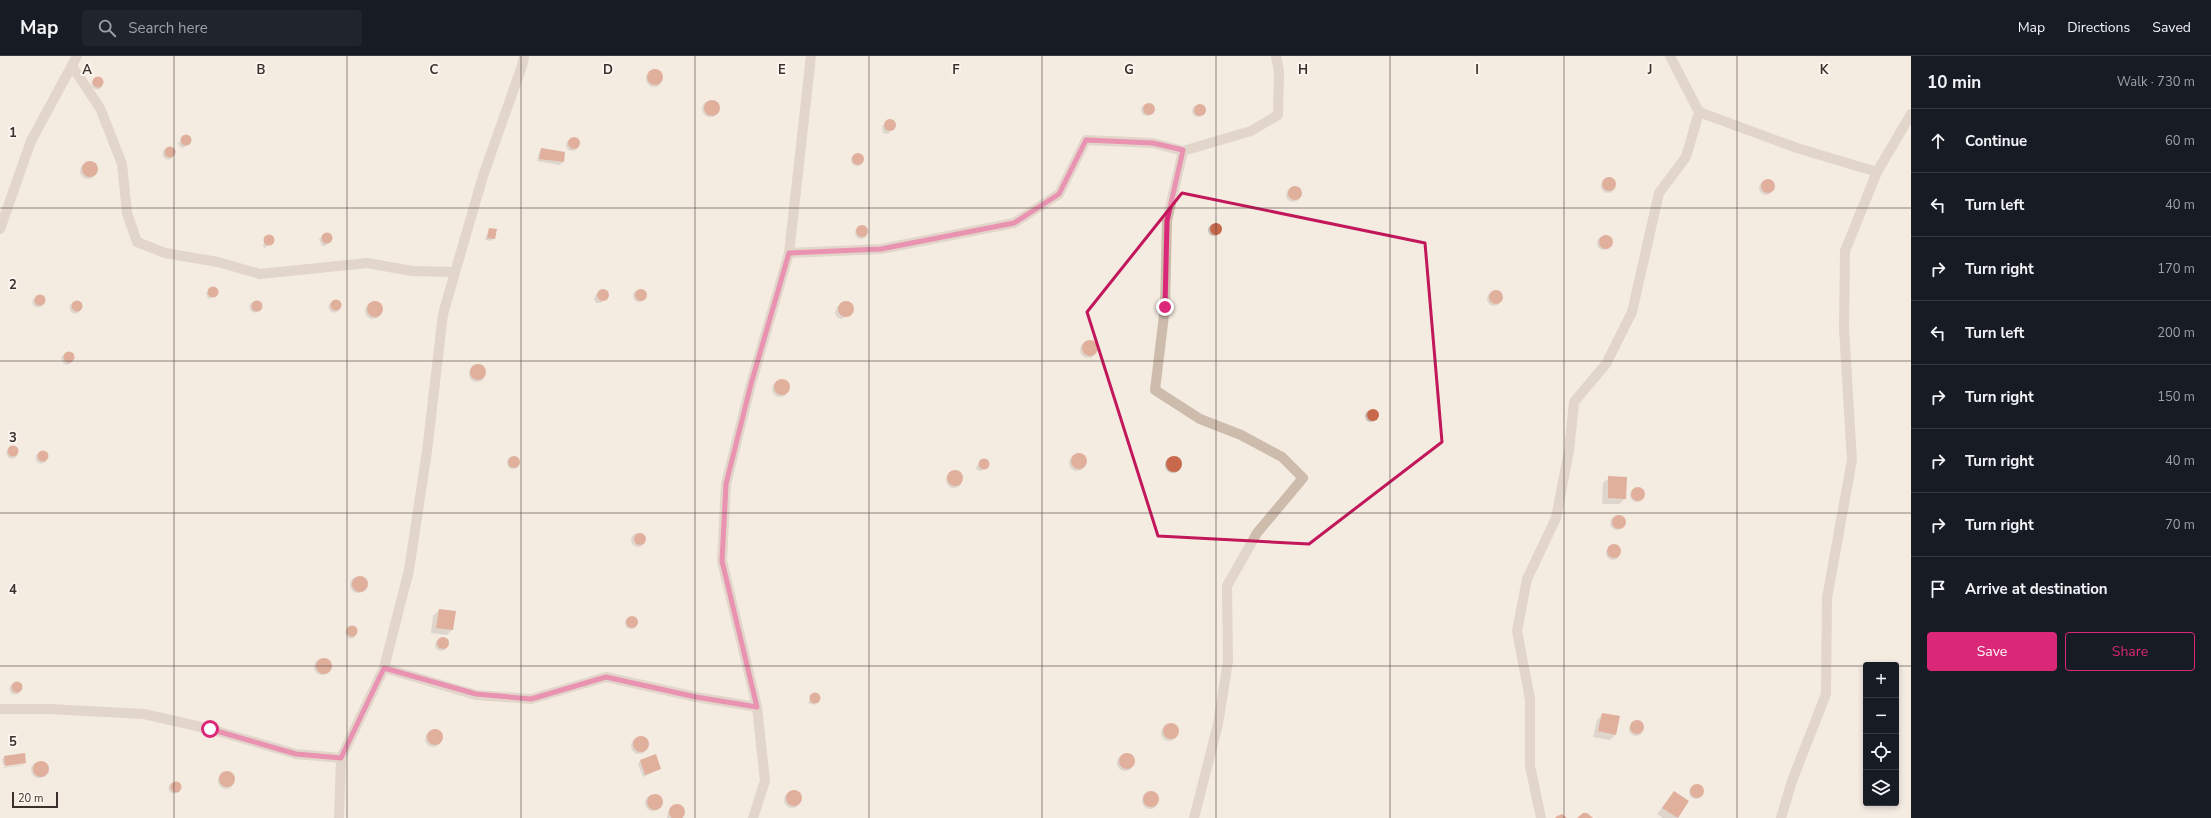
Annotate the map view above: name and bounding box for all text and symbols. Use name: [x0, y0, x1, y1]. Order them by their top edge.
search box: [82, 10, 362, 46]
text: Map: [20, 15, 58, 41]
icon: search: [96, 17, 118, 39]
text: Search here: [128, 18, 208, 38]
text: Map: [2018, 18, 2045, 37]
text: Directions: [2067, 18, 2130, 37]
text: Saved: [2152, 18, 2191, 37]
text: A: [82, 61, 92, 79]
text: B: [257, 61, 266, 79]
text: C: [430, 61, 439, 79]
text: D: [603, 61, 613, 79]
text: E: [778, 61, 786, 79]
text: F: [952, 61, 960, 79]
text: G: [1124, 61, 1134, 79]
text: H: [1298, 61, 1308, 79]
text: I: [1475, 61, 1479, 79]
text: J: [1647, 61, 1652, 79]
text: K: [1820, 61, 1829, 79]
text: 10 min: [1927, 71, 1981, 94]
text: Walk · 730 m: [2117, 73, 2195, 91]
text: 1: [9, 124, 17, 142]
icon: ahead: [1927, 130, 1949, 152]
text: Continue: [1965, 131, 2027, 151]
text: 60 m: [2165, 132, 2195, 150]
icon: left: [1927, 194, 1949, 216]
text: Turn left: [1965, 195, 2024, 215]
text: 40 m: [2165, 196, 2195, 214]
icon: right: [1927, 258, 1949, 280]
text: Turn right: [1965, 259, 2034, 279]
text: 170 m: [2157, 260, 2195, 278]
text: 2: [9, 276, 17, 294]
route end: [1156, 298, 1174, 316]
icon: left: [1927, 322, 1949, 344]
text: Turn left: [1965, 323, 2024, 343]
text: 200 m: [2157, 324, 2195, 342]
icon: right: [1927, 386, 1949, 408]
text: Turn right: [1965, 387, 2034, 407]
text: 150 m: [2157, 388, 2195, 406]
text: 3: [9, 429, 17, 447]
icon: right: [1927, 450, 1949, 472]
text: Turn right: [1965, 451, 2034, 471]
text: 40 m: [2165, 452, 2195, 470]
icon: right: [1927, 514, 1949, 536]
text: Turn right: [1965, 515, 2034, 535]
text: 70 m: [2165, 516, 2195, 534]
icon: arrive: [1927, 578, 1949, 600]
text: Arrive at destination: [1965, 579, 2108, 599]
text: 4: [9, 581, 17, 599]
button: Save: [1927, 632, 2057, 671]
button: Share: [2065, 632, 2195, 671]
map controls: [1863, 662, 1899, 806]
button: +: [1863, 662, 1899, 698]
button: −: [1863, 698, 1899, 734]
route start: [201, 720, 219, 738]
text: 5: [9, 733, 17, 751]
button: locate: [1863, 734, 1899, 770]
button: layers: [1863, 770, 1899, 806]
scale bar: [12, 790, 58, 809]
text: 20 m: [18, 791, 43, 806]

